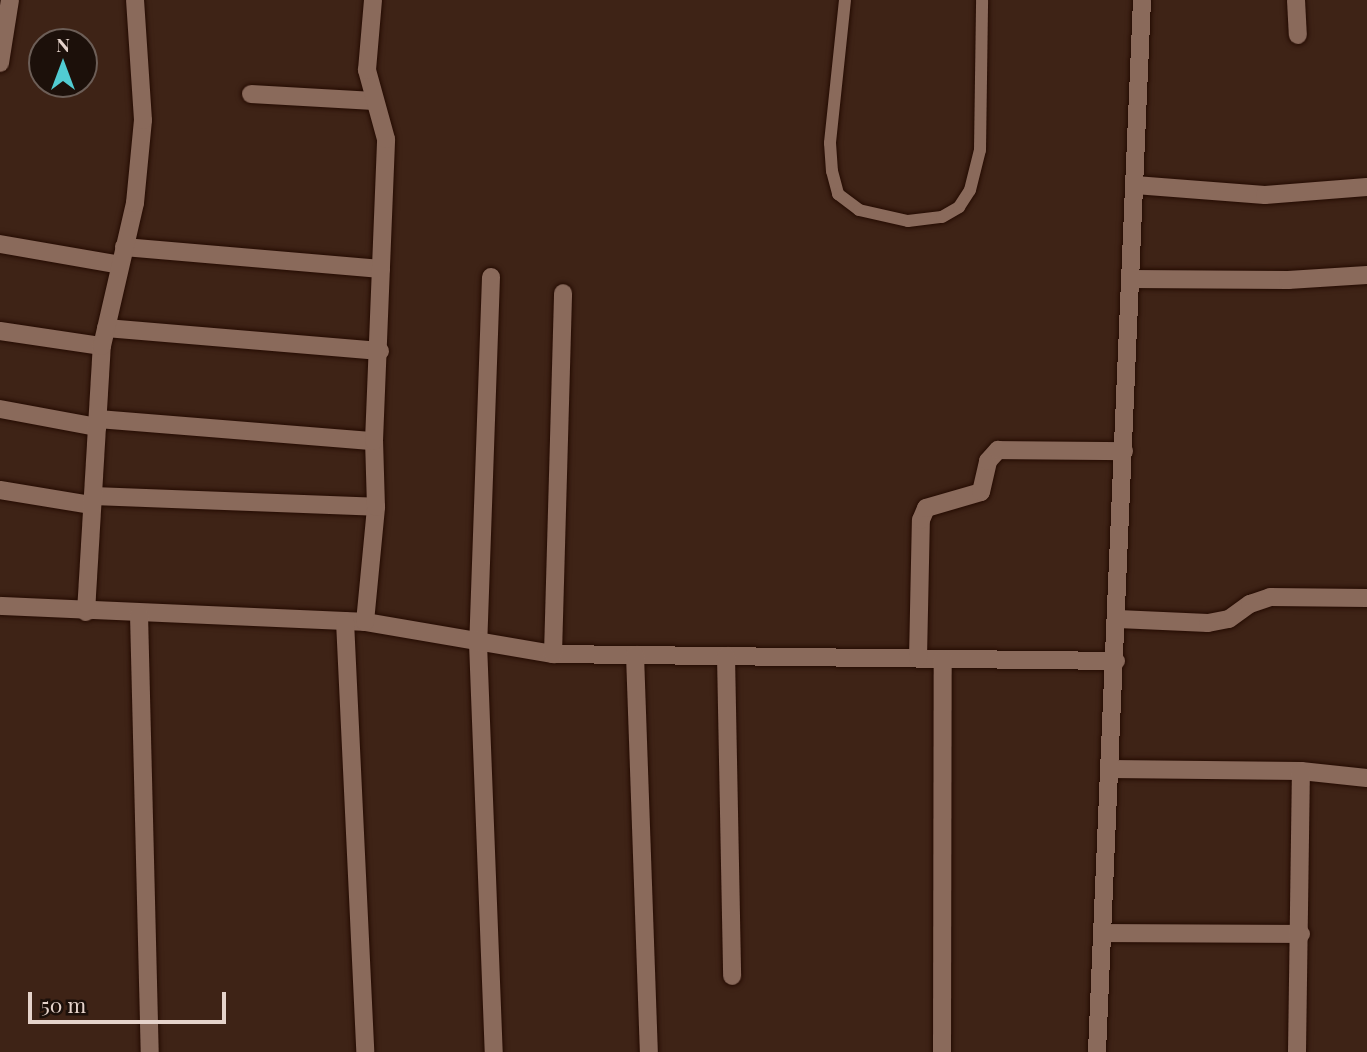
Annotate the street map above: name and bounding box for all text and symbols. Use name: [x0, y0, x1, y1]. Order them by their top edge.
north arrow: [28, 28, 98, 98]
text: N: [56, 31, 70, 57]
scale bar: [32, 978, 229, 1022]
text: 50 m: [41, 990, 86, 1018]

